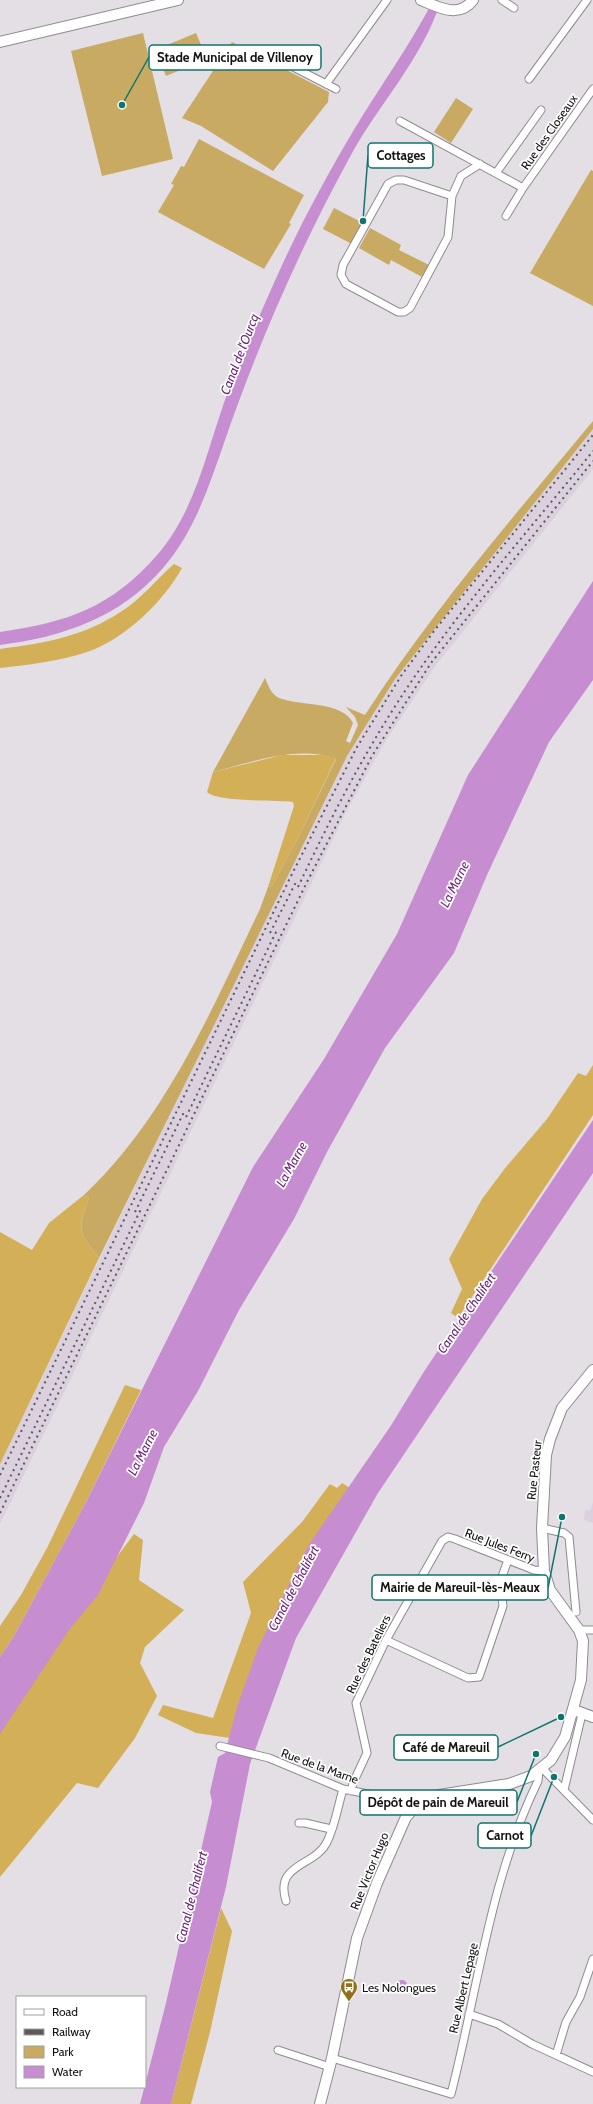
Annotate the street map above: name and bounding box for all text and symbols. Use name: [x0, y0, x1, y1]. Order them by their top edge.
callout: Stade Municipal de Villenoy: [149, 45, 321, 70]
text: Stade Municipal de Villenoy: [157, 49, 313, 65]
street label: Rue des Closeaux: [518, 91, 581, 172]
callout: Cottages: [368, 143, 433, 168]
text: Cottages: [376, 147, 426, 163]
water label: Canal de l'Ourcq: [216, 311, 262, 397]
water label: La Marne: [436, 858, 472, 910]
water label: La Marne: [272, 1139, 310, 1189]
water label: Canal de Chalifert: [433, 1269, 499, 1356]
water label: La Marne: [124, 1426, 160, 1478]
street label: Rue Pasteur: [523, 1439, 545, 1501]
street label: Rue Jules Ferry: [463, 1525, 537, 1565]
water label: Canal de Chalifert: [264, 1542, 323, 1633]
callout: Mairie de Mareuil-lès-Meaux: [372, 1575, 548, 1600]
text: Mairie de Mareuil-lès-Meaux: [380, 1579, 541, 1595]
street label: Rue des Bateliers: [342, 1612, 394, 1696]
callout: Café de Mareuil: [394, 1735, 498, 1760]
text: Café de Mareuil: [402, 1739, 490, 1755]
street label: Rue de la Marne: [279, 1745, 361, 1787]
callout: Dépôt de pain de Mareuil: [360, 1790, 517, 1815]
text: Dépôt de pain de Mareuil: [367, 1794, 509, 1810]
callout: Carnot: [478, 1823, 531, 1848]
text: Carnot: [486, 1827, 524, 1843]
street label: Rue Victor Hugo: [347, 1830, 392, 1912]
water label: Canal de Chalifert: [172, 1849, 210, 1944]
street label: Rue Albert Lepage: [445, 1941, 481, 2035]
bus stop icon: Les Nolongues: [339, 1977, 359, 2002]
place label: Les Nolongues: [362, 1980, 436, 1995]
legend: [16, 1996, 146, 2088]
text: Road: [52, 2004, 78, 2019]
text: Railway: [52, 2024, 90, 2039]
text: Park: [52, 2044, 74, 2059]
text: Water: [52, 2064, 83, 2079]

